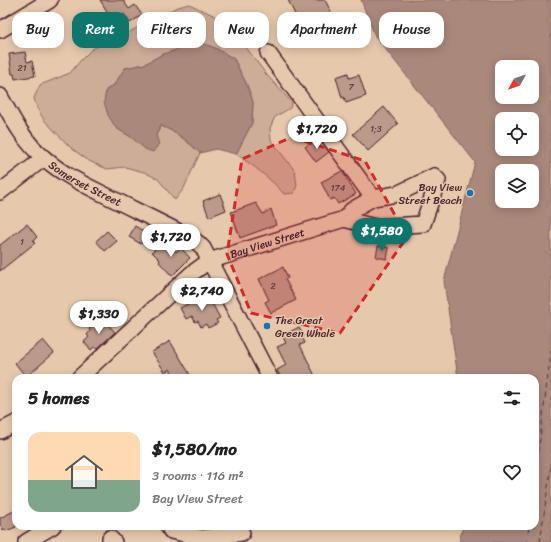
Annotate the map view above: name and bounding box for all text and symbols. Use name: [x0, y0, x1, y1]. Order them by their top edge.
chip: Buy: [12, 12, 64, 48]
chip: Rent: [72, 12, 129, 48]
chip: Filters: [137, 12, 206, 48]
chip: New: [214, 12, 269, 48]
chip: Apartment: [277, 12, 371, 48]
chip: House: [379, 12, 444, 48]
house number: 21: [17, 60, 27, 76]
north arrow: [495, 60, 539, 104]
map controls: [495, 60, 539, 208]
house number: 7: [348, 79, 354, 95]
button: locate: [495, 112, 539, 156]
pin: $1,720: [284, 116, 350, 150]
text: $1,720: [297, 117, 337, 140]
house number: 1;3: [370, 121, 382, 137]
street label: Somerset Street: [44, 156, 125, 211]
button: layers: [495, 164, 539, 208]
place label: Bay View Street Beach: [398, 178, 462, 210]
house number: 174: [331, 180, 346, 196]
marker: Bay View Street Beach: [465, 188, 475, 198]
pin: $1,580: [349, 218, 415, 252]
text: $1,580: [361, 219, 403, 242]
street label: Bay View Street: [227, 222, 307, 263]
pin: $1,720: [138, 224, 204, 258]
text: $1,720: [151, 225, 191, 248]
house number: 1: [20, 234, 24, 250]
pin: $2,740: [169, 278, 235, 312]
house number: 2: [270, 278, 276, 294]
text: $2,740: [180, 279, 224, 302]
pin: $1,330: [66, 301, 132, 335]
text: $1,330: [79, 302, 119, 325]
place label: The Great Green Whale: [275, 311, 336, 343]
marker: The Great Green Whale: [262, 321, 272, 331]
text: 5 homes: [28, 383, 89, 413]
icon: filters: [501, 387, 523, 409]
text: $1,580/mo: [152, 434, 237, 464]
icon: home: [60, 448, 108, 496]
icon: heart: [501, 461, 523, 483]
text: 3 rooms · 116 m²: [152, 464, 244, 487]
text: Bay View Street: [152, 487, 243, 510]

